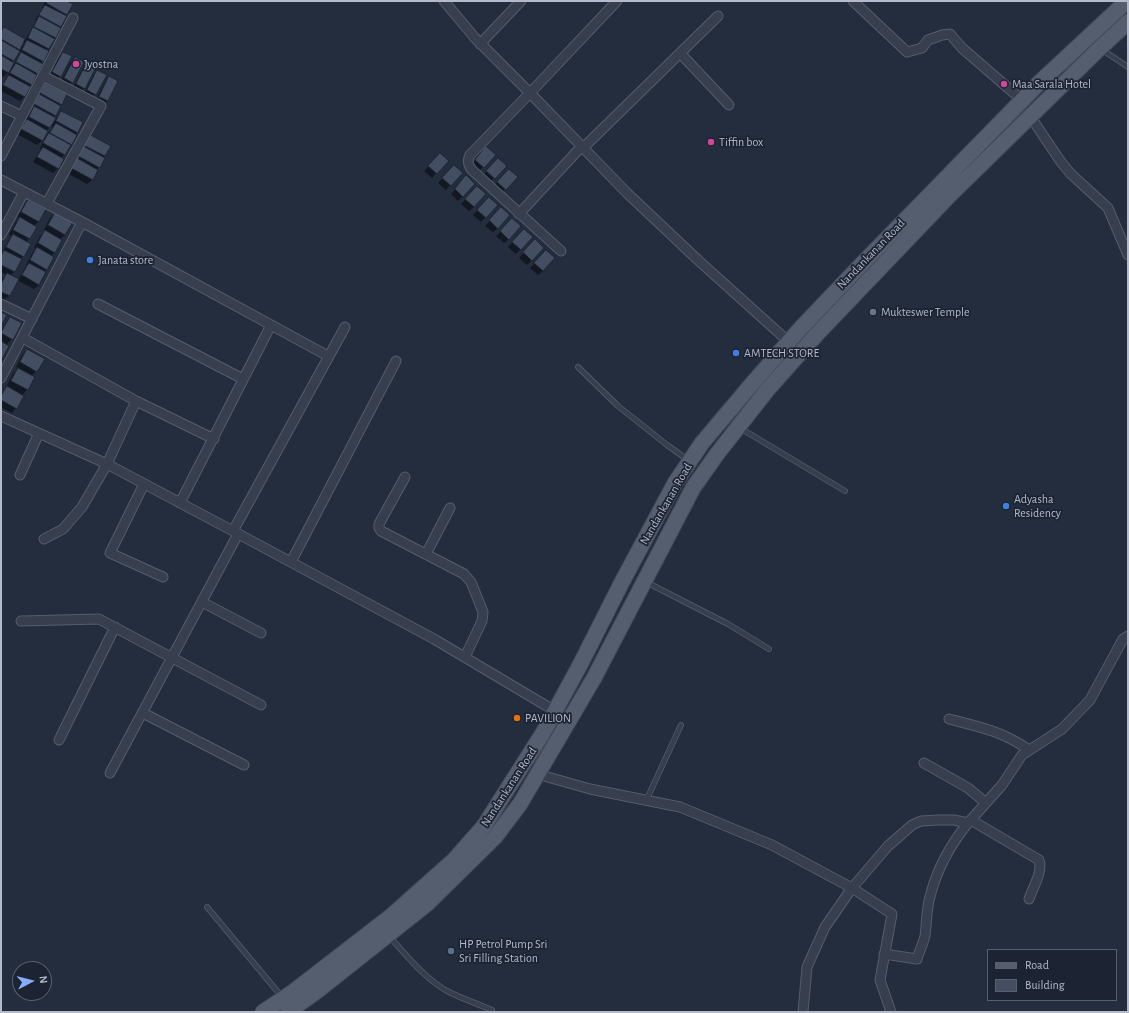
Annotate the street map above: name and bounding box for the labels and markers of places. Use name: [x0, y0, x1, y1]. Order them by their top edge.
place label: Jyostna: [84, 57, 118, 71]
marker: Jyostna: [71, 59, 81, 69]
place label: Maa Sarala Hotel: [1012, 77, 1091, 91]
marker: Maa Sarala Hotel: [999, 79, 1009, 89]
place label: Tiffin box: [719, 135, 763, 149]
marker: Tiffin box: [706, 137, 716, 147]
place label: Janata store: [98, 253, 153, 267]
marker: Janata store: [85, 255, 95, 265]
place label: Mukteswer Temple: [881, 305, 970, 319]
marker: Mukteswer Temple: [868, 307, 878, 317]
place label: AMTECH STORE: [744, 346, 819, 360]
marker: AMTECH STORE: [731, 348, 741, 358]
place label: Adyasha Residency: [1014, 492, 1061, 520]
marker: Adyasha Residency: [1001, 501, 1011, 511]
place label: PAVILION: [525, 711, 571, 725]
marker: PAVILION: [512, 713, 522, 723]
place label: HP Petrol Pump Sri Sri Filling Station: [459, 937, 547, 965]
marker: HP Petrol Pump Sri Sri Filling Station: [446, 946, 456, 956]

